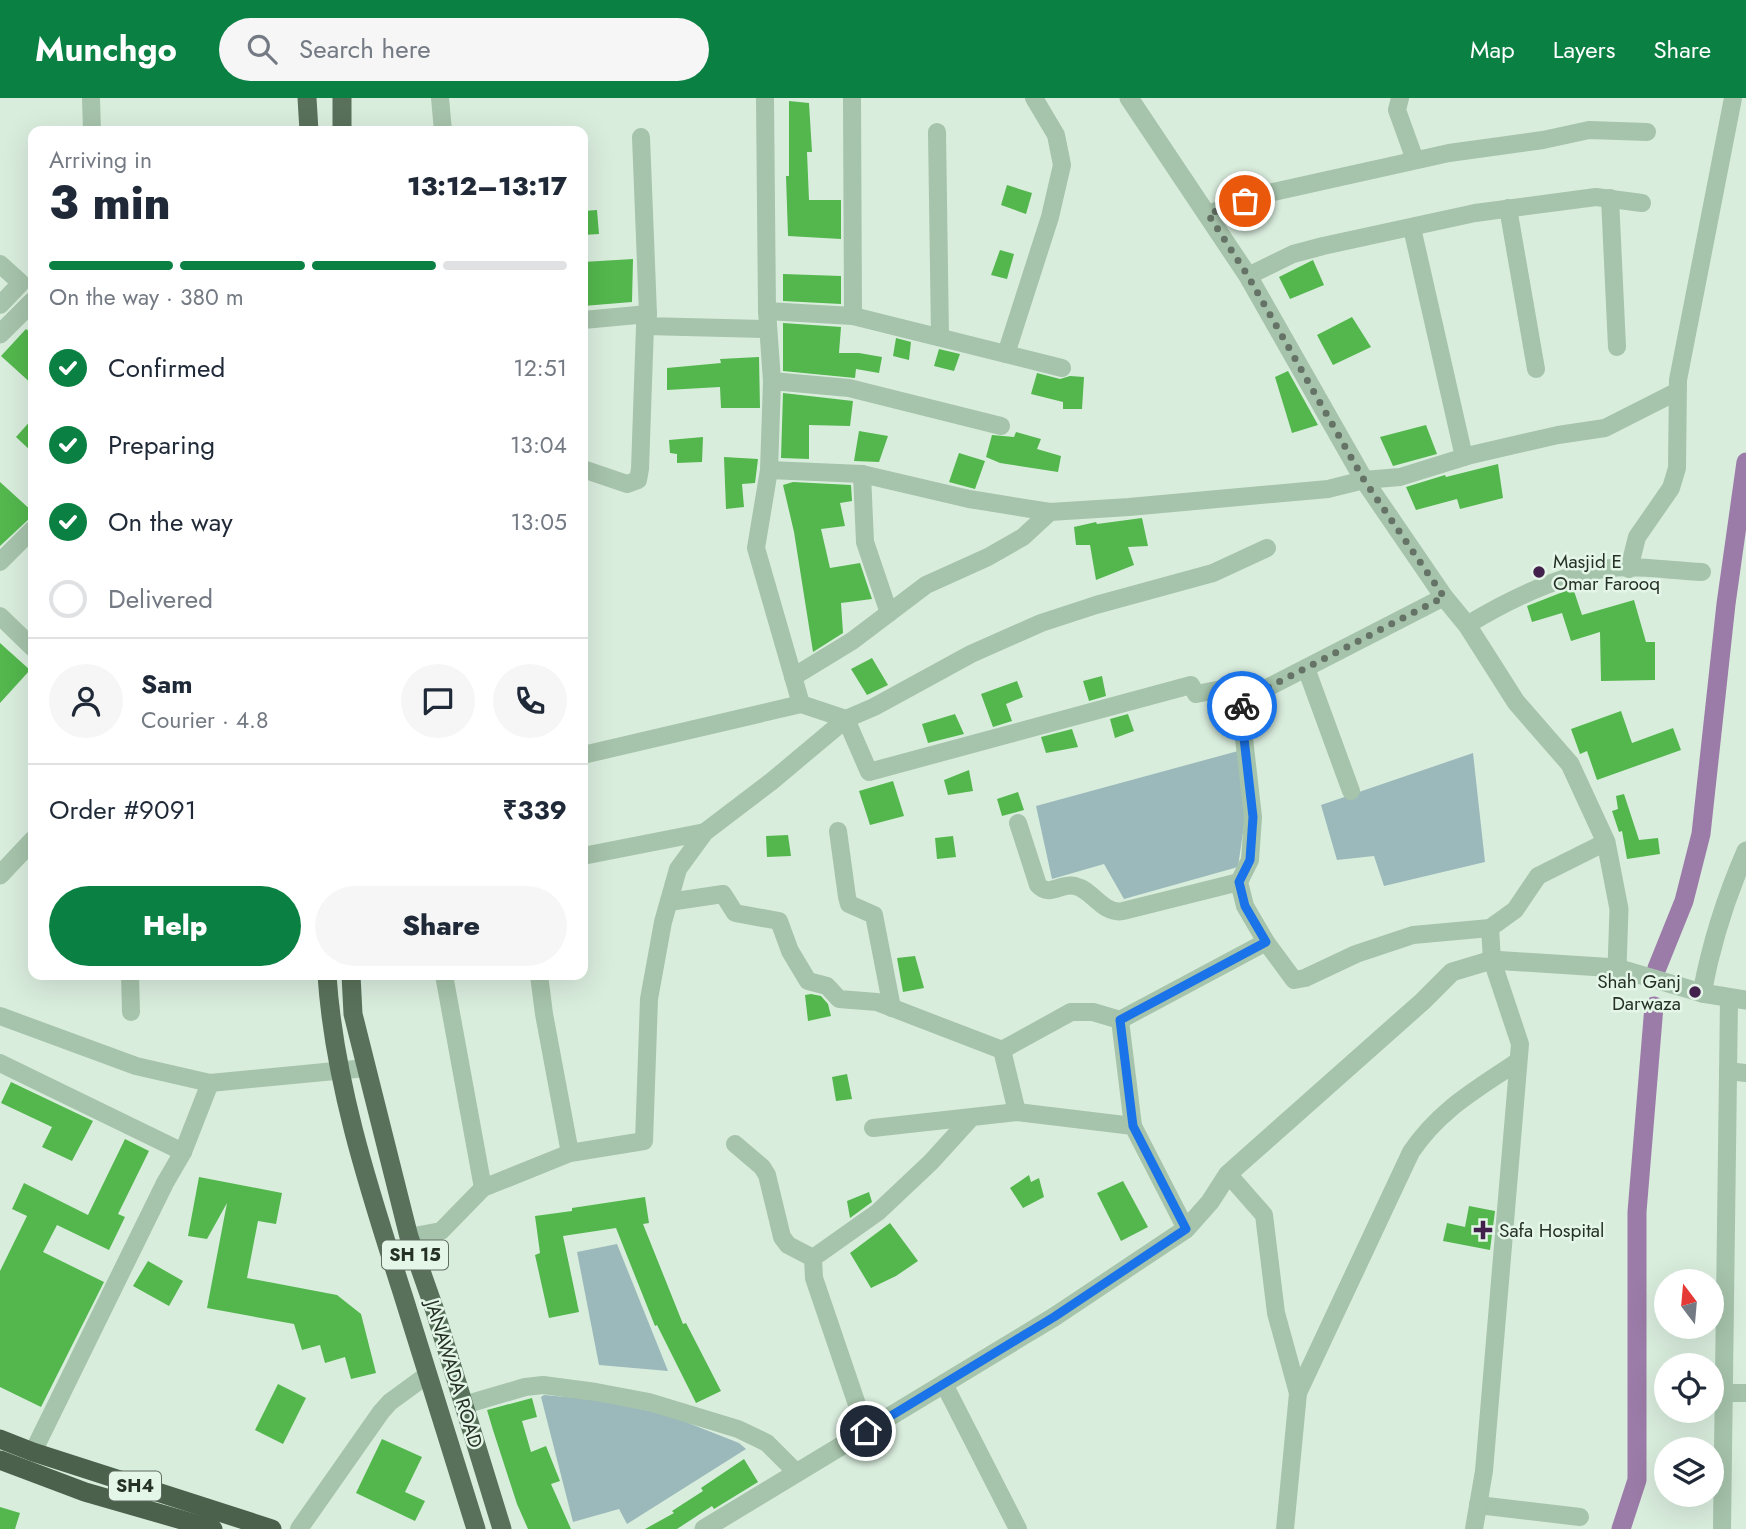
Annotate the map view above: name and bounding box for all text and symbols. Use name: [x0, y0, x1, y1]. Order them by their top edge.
search box: [219, 18, 709, 81]
text: Munchgo: [35, 26, 177, 73]
icon: search: [243, 30, 281, 68]
text: Search here: [299, 30, 431, 68]
text: Map: [1470, 32, 1515, 67]
text: Layers: [1553, 32, 1615, 67]
text: Share: [1653, 32, 1711, 67]
text: Arriving in: [49, 143, 152, 177]
text: 13:12–13:17: [407, 167, 567, 205]
text: 3 min: [49, 170, 171, 236]
pin: [1215, 171, 1275, 231]
icon: bag: [1226, 182, 1264, 220]
text: On the way · 380 m: [49, 280, 244, 314]
icon: check: [49, 349, 87, 387]
text: Confirmed: [108, 349, 225, 387]
text: 12:51: [513, 351, 567, 385]
icon: check: [49, 426, 87, 464]
text: Preparing: [108, 426, 215, 464]
text: 13:04: [510, 428, 567, 462]
icon: check: [49, 503, 87, 541]
text: On the way: [108, 503, 233, 541]
text: 13:05: [510, 505, 567, 539]
place label: Masjid E Omar Farooq: [1553, 548, 1660, 597]
marker: Masjid E Omar Farooq: [1531, 564, 1547, 580]
text: Delivered: [108, 580, 213, 618]
button: person: [49, 664, 123, 738]
button: chat: [401, 664, 475, 738]
button: phone: [493, 664, 567, 738]
text: Sam: [141, 665, 193, 703]
courier: [1207, 671, 1277, 741]
icon: bike: [1223, 687, 1261, 725]
text: Courier · 4.8: [141, 703, 269, 737]
text: Order #9091: [49, 791, 196, 829]
text: ₹339: [502, 791, 567, 829]
button: Help: [49, 886, 301, 966]
button: Share: [315, 886, 567, 966]
place label: Shah Ganj Darwaza: [1597, 968, 1681, 1017]
marker: Shah Ganj Darwaza: [1687, 984, 1703, 1000]
place label: Safa Hospital: [1499, 1217, 1604, 1244]
marker: Safa Hospital: [1473, 1220, 1493, 1240]
road number: SH 15: [382, 1240, 448, 1270]
north arrow: [1654, 1269, 1724, 1339]
map controls: [1654, 1269, 1724, 1507]
street label: JANAWADA ROAD: [418, 1294, 489, 1451]
button: locate: [1654, 1353, 1724, 1423]
pin: [836, 1401, 896, 1461]
icon: home: [847, 1412, 885, 1450]
button: layers: [1654, 1437, 1724, 1507]
road number: SH4: [109, 1471, 161, 1500]

